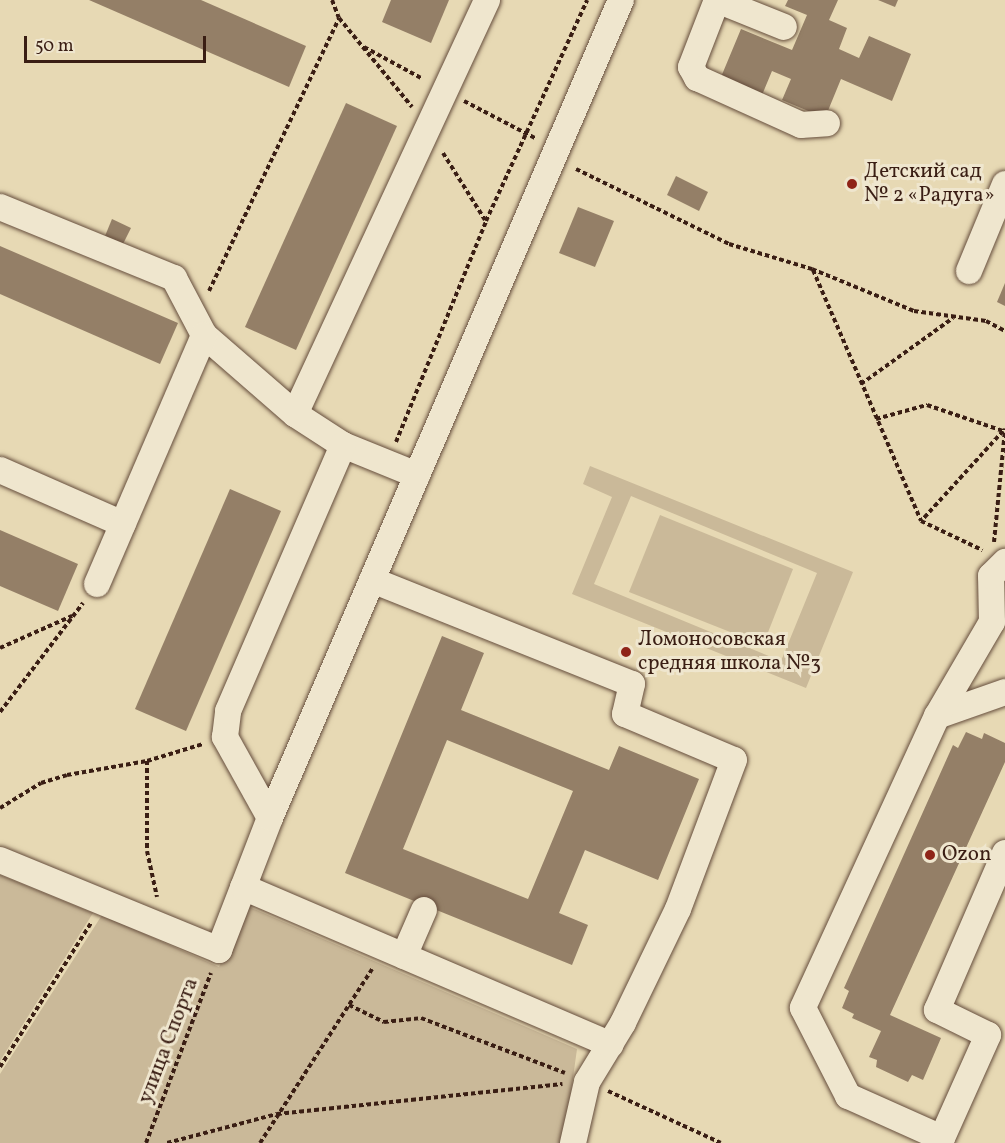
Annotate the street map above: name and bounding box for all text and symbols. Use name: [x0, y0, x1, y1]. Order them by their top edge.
scale bar: [27, 24, 208, 62]
text: 50 m: [35, 34, 74, 59]
place label: Детский сад № 2 «Радуга»: [864, 159, 995, 209]
marker: Детский сад № 2 «Радуга»: [845, 177, 859, 191]
place label: Ломоносовская средняя школа №3: [638, 627, 821, 677]
marker: Ломоносовская средняя школа №3: [619, 645, 633, 659]
place label: Ozon: [942, 842, 992, 868]
marker: Ozon: [923, 848, 937, 862]
street label: улица Спорта: [133, 975, 205, 1107]

